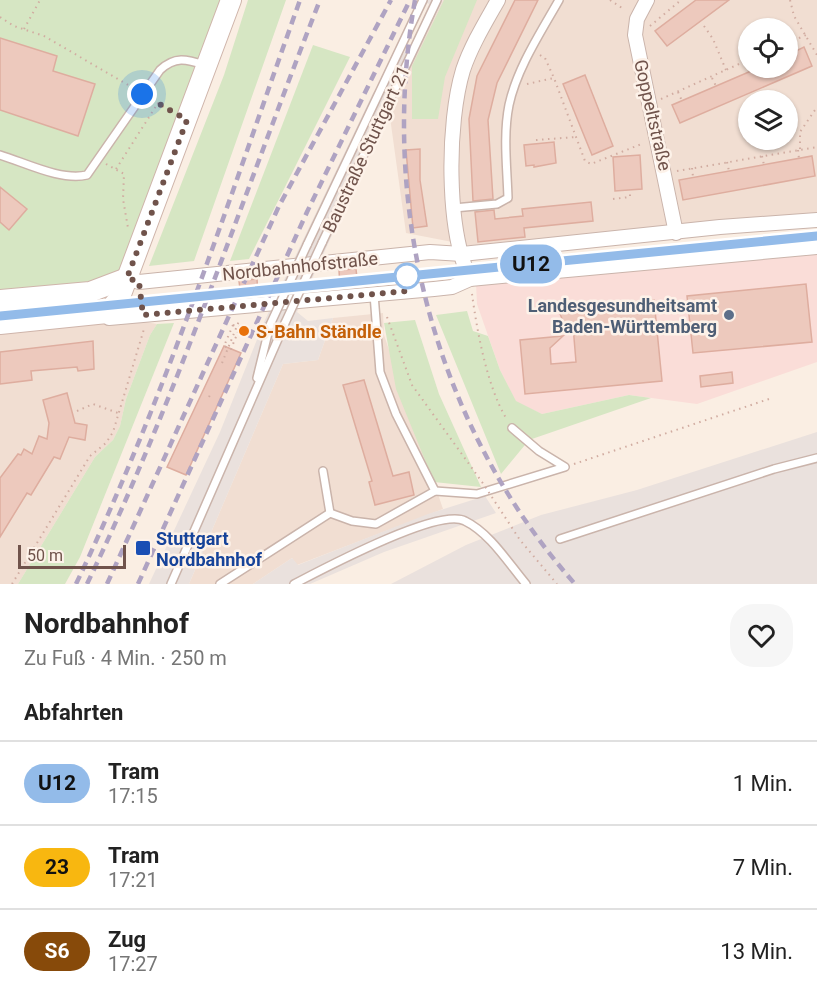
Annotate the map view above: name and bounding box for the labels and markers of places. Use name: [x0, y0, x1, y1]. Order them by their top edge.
unlabelled marker: [394, 263, 420, 289]
place label: Landesgesundheitsamt Baden-Württemberg: [528, 295, 717, 337]
marker: Landesgesundheitsamt Baden-Württemberg: [722, 308, 736, 322]
place label: S-Bahn Ständle: [256, 321, 382, 342]
marker: S-Bahn Ständle: [237, 324, 251, 338]
place label: Stuttgart Nordbahnhof: [156, 528, 263, 570]
marker: Stuttgart Nordbahnhof: [134, 539, 152, 557]

